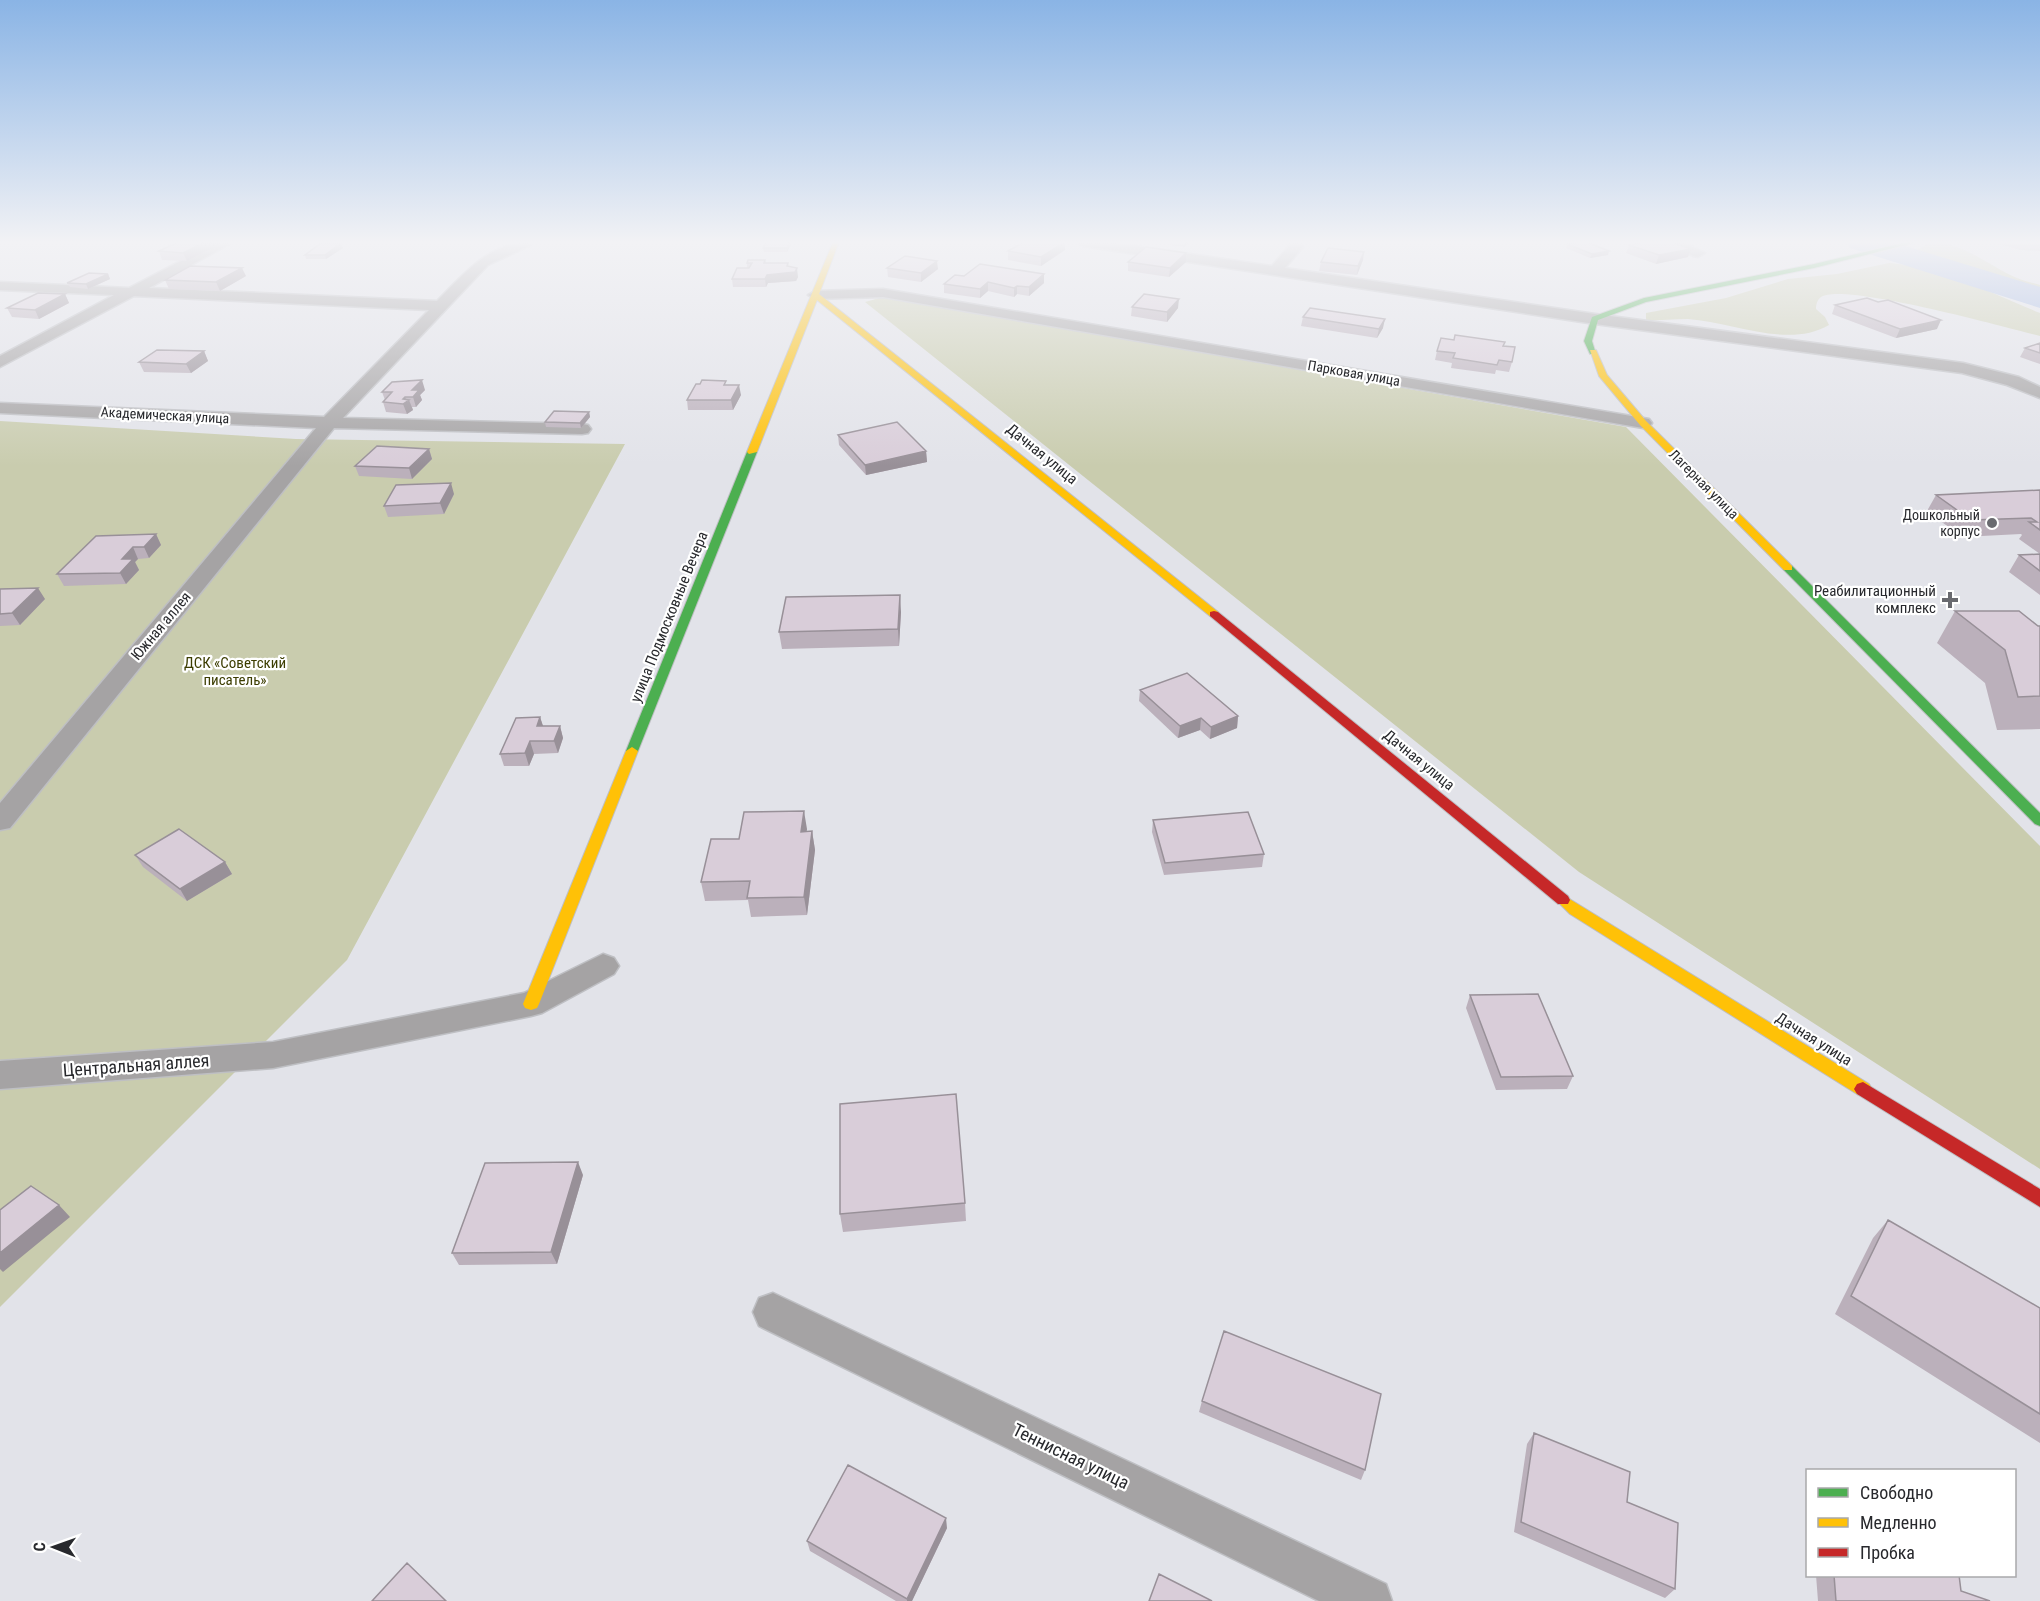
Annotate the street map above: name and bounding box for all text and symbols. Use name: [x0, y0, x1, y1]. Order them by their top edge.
street label: Парковая улица: [1307, 357, 1401, 389]
street label: Академическая улица: [100, 404, 230, 426]
street label: Дачная улица: [1003, 420, 1081, 488]
street label: Лагерная улица: [1666, 446, 1742, 522]
place label: Дошкольный корпус: [1903, 507, 1980, 539]
marker: Дошкольный корпус: [1985, 516, 1999, 530]
street label: улица Подмосковные Вечера: [626, 529, 712, 705]
place label: Реабилитационный комплекс: [1814, 582, 1936, 617]
street label: Южная аллея: [127, 588, 195, 664]
marker: Реабилитационный комплекс: [1941, 591, 1959, 609]
park label: ДСК «Советский писатель»: [184, 654, 286, 689]
street label: Дачная улица: [1380, 726, 1458, 794]
street label: Дачная улица: [1773, 1009, 1855, 1069]
street label: Центральная аллея: [62, 1049, 210, 1081]
street label: Теннисная улица: [1009, 1419, 1133, 1493]
legend: [1806, 1469, 2016, 1577]
text: Свободно: [1860, 1482, 1933, 1503]
text: Медленно: [1860, 1512, 1937, 1533]
north arrow: [24, 1517, 84, 1577]
text: С: [30, 1542, 49, 1551]
text: Пробка: [1860, 1542, 1915, 1563]

